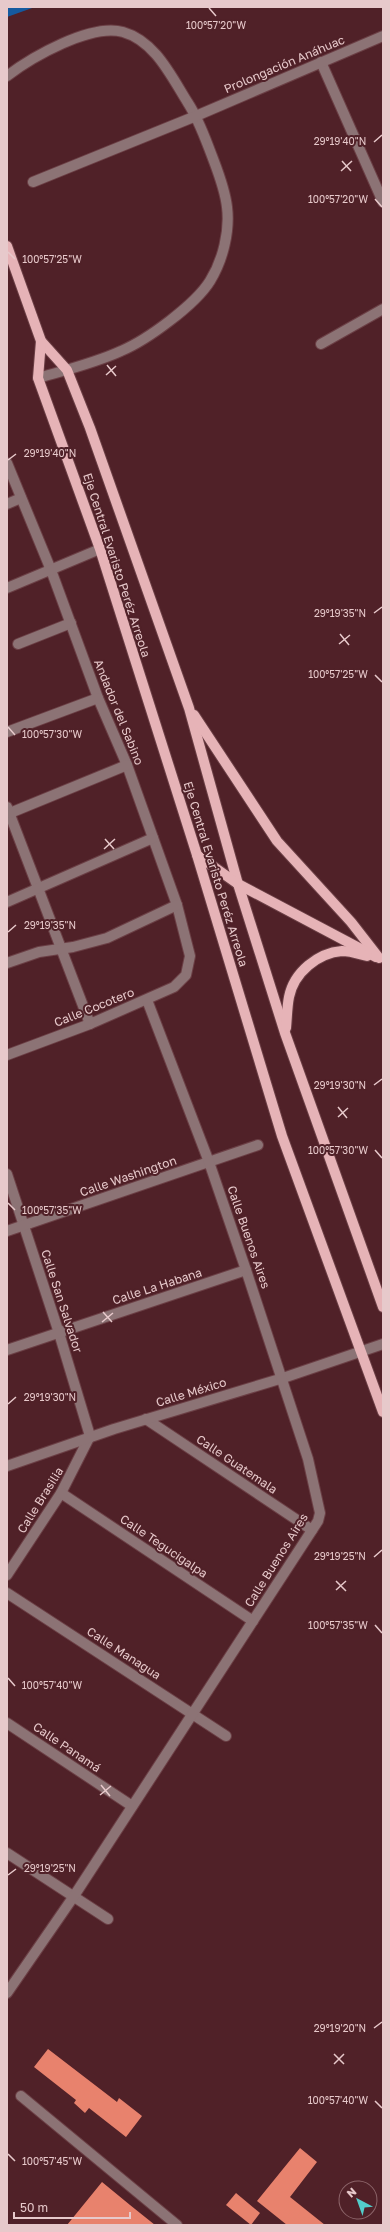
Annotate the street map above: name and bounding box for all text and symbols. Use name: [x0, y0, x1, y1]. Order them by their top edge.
text: 100°57'20"W: [186, 19, 246, 31]
street label: Prolongación Anáhuac: [221, 32, 347, 96]
text: 29°19'40"N: [314, 135, 366, 147]
text: 100°57'20"W: [308, 193, 368, 205]
text: 100°57'25"W: [22, 253, 82, 265]
text: 29°19'40"N: [24, 447, 76, 459]
street label: Eje Central Evaristo Peréz Arreola: [80, 471, 154, 659]
text: 29°19'35"N: [314, 607, 366, 619]
street label: Andador del Sabino: [91, 657, 147, 767]
text: 100°57'25"W: [308, 668, 368, 680]
text: 100°57'30"W: [22, 728, 82, 740]
street label: Eje Central Evaristo Peréz Arreola: [181, 780, 251, 968]
text: 29°19'35"N: [24, 919, 76, 931]
street label: Calle Cocotero: [52, 984, 136, 1030]
text: 29°19'30"N: [314, 1079, 366, 1091]
text: 100°57'30"W: [308, 1144, 368, 1156]
street label: Calle Washington: [78, 1152, 178, 1200]
street label: Calle Buenos Aires: [224, 1184, 274, 1290]
text: 100°57'35"W: [22, 1204, 82, 1216]
street label: Calle San Salvador: [38, 1247, 86, 1355]
street label: Calle La Habana: [110, 1264, 204, 1308]
street label: Calle México: [154, 1374, 228, 1410]
text: 29°19'30"N: [24, 1391, 76, 1403]
street label: Calle Guatemala: [194, 1431, 280, 1497]
street label: Calle Brasilia: [14, 1464, 66, 1536]
street label: Calle Buenos Aires: [241, 1510, 311, 1610]
street label: Calle Tegucigalpa: [117, 1511, 211, 1581]
text: 29°19'25"N: [314, 1550, 366, 1562]
text: 100°57'35"W: [308, 1619, 368, 1631]
street label: Calle Managua: [84, 1624, 164, 1682]
text: 100°57'40"W: [22, 1679, 83, 1691]
street label: Calle Panamá: [30, 1719, 104, 1775]
text: 29°19'25"N: [24, 1862, 76, 1874]
text: 29°19'20"N: [314, 2022, 366, 2034]
text: 100°57'40"W: [308, 2094, 369, 2106]
text: 100°57'45"W: [22, 2155, 82, 2167]
north arrow: [338, 2180, 378, 2220]
text: N: [344, 2184, 359, 2200]
scale bar: [14, 2194, 130, 2220]
text: 50 m: [20, 2200, 48, 2215]

